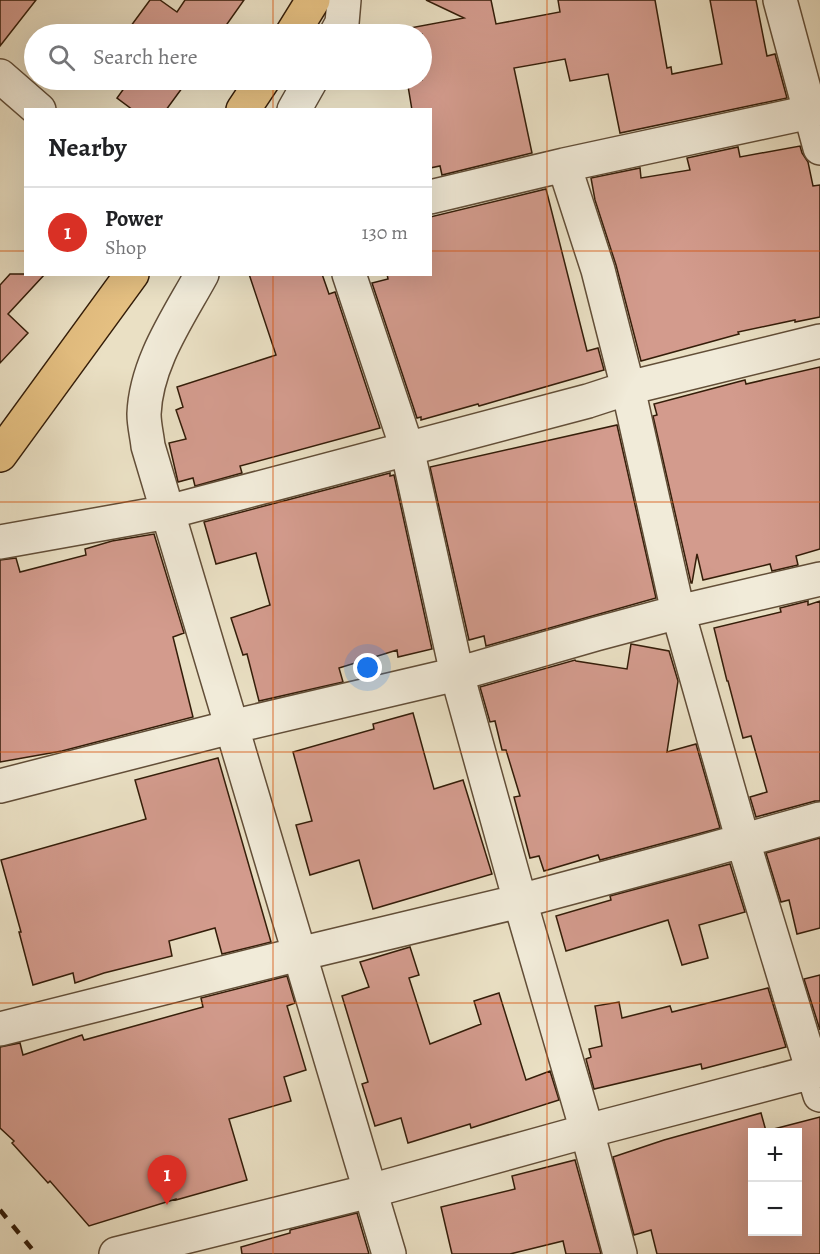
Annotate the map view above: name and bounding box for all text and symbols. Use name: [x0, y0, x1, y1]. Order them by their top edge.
search box: [24, 24, 432, 90]
icon: search: [45, 41, 78, 74]
text: Search here: [93, 42, 198, 72]
text: Nearby: [48, 130, 127, 165]
text: Power: [105, 204, 163, 234]
text: 1: [64, 219, 71, 246]
text: 130 m: [362, 219, 408, 246]
text: Shop: [105, 234, 147, 261]
your location: [353, 653, 382, 682]
map controls: [748, 1128, 802, 1236]
button: +: [748, 1128, 802, 1182]
pin: 1: [148, 1156, 186, 1205]
button: −: [748, 1182, 802, 1236]

